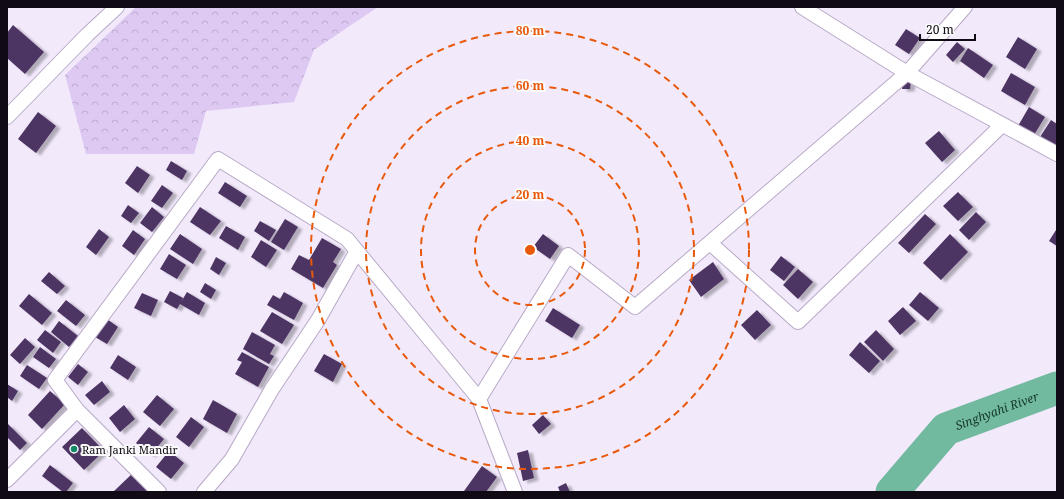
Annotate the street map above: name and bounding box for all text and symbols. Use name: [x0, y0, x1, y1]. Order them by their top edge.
scale bar: [920, 16, 975, 42]
text: 20 m: [926, 21, 954, 38]
text: 80 m: [516, 22, 544, 39]
text: 60 m: [516, 77, 544, 94]
text: 40 m: [516, 132, 544, 149]
text: 20 m: [516, 186, 544, 203]
centre of rings: [523, 243, 537, 257]
water label: Singhyahi River: [952, 387, 1041, 433]
place label: Ram Janki Mandir: [82, 442, 179, 457]
marker: Ram Janki Mandir: [69, 444, 79, 454]

